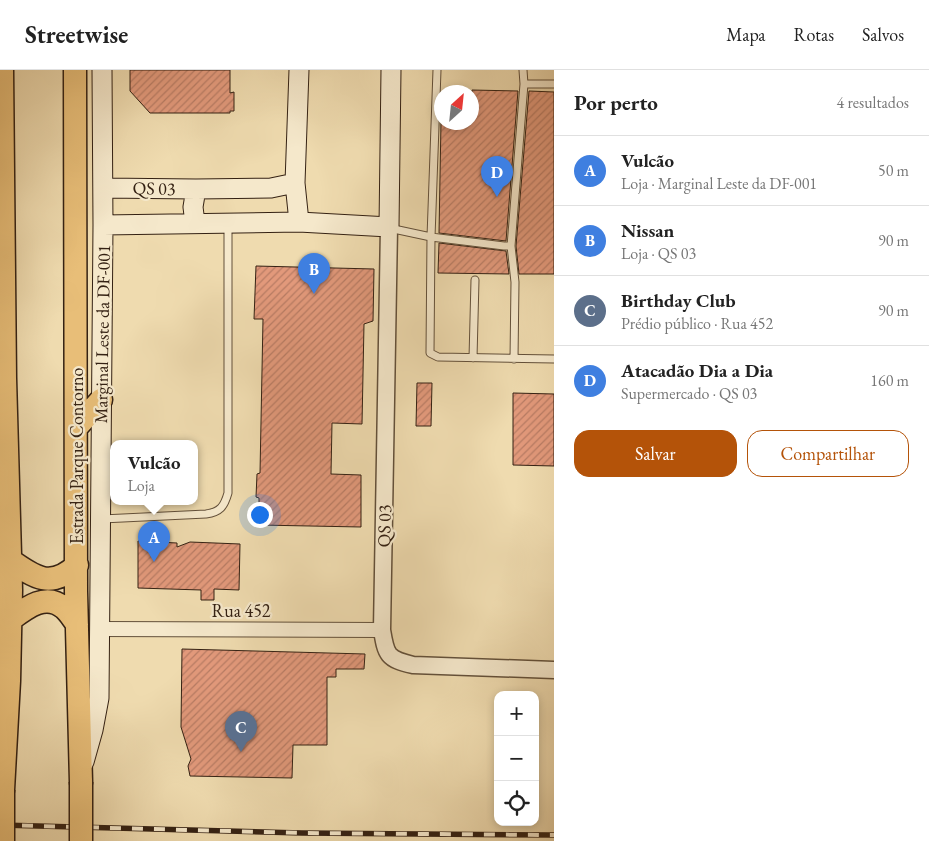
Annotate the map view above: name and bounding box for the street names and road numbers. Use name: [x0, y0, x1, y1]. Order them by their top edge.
street label: QS 03: [132, 176, 176, 200]
street label: Marginal Leste da DF-001: [89, 244, 115, 424]
street label: Estrada Parque Contorno: [65, 368, 88, 544]
street label: QS 03: [372, 504, 396, 548]
street label: Rua 452: [211, 599, 271, 622]

